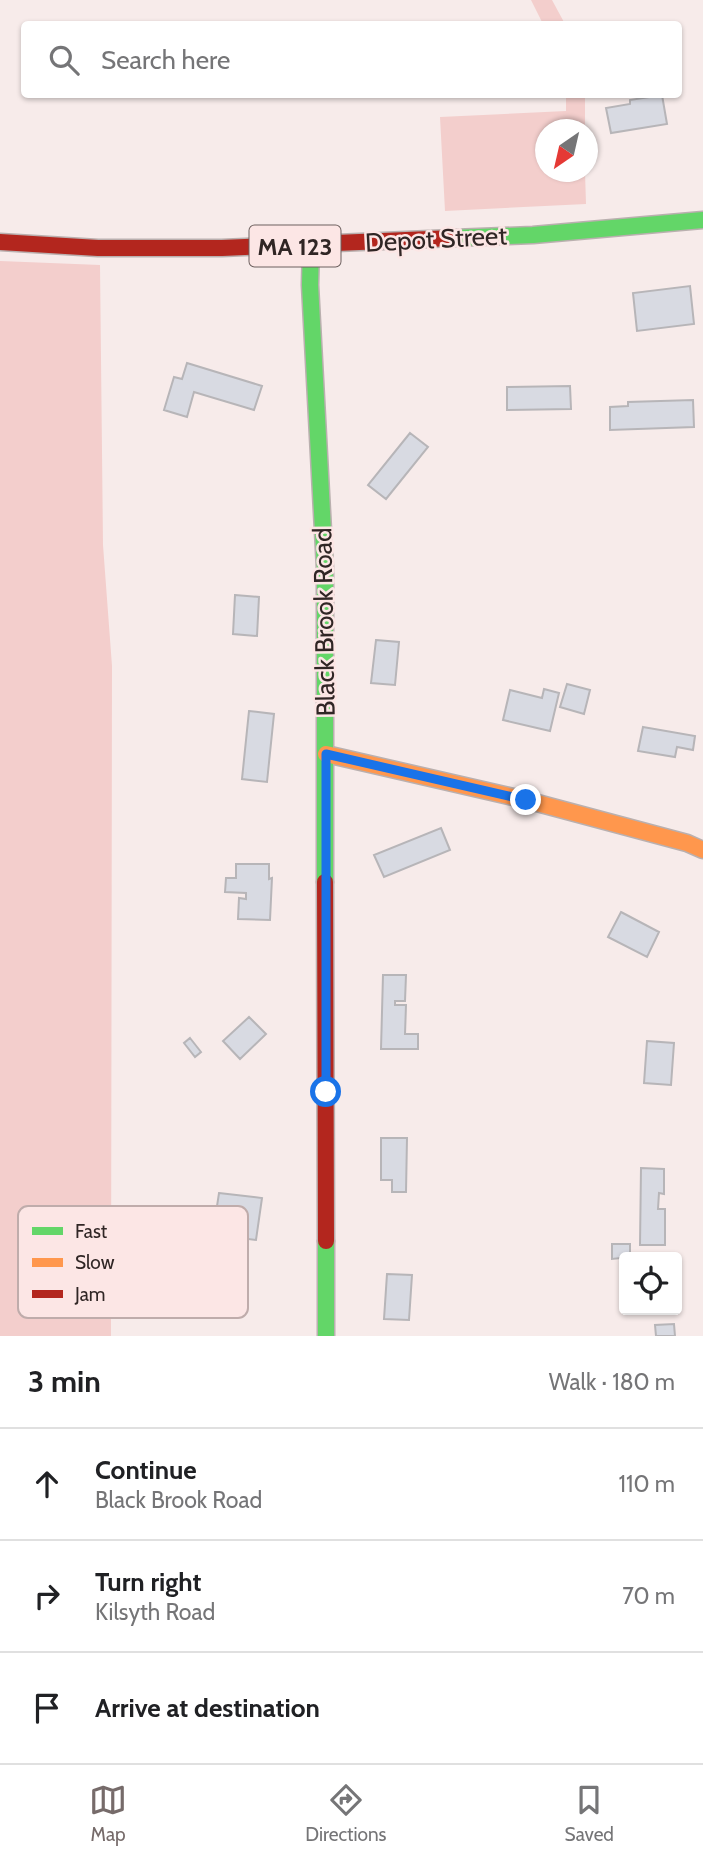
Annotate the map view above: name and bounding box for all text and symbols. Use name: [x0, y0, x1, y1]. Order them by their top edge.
search box: [21, 21, 682, 98]
icon: search: [45, 41, 83, 79]
text: Search here: [101, 44, 230, 76]
north arrow: [535, 119, 598, 182]
street label: Depot Street: [364, 219, 508, 259]
road number: MA 123: [250, 226, 340, 267]
street label: Black Brook Road: [306, 527, 342, 717]
route end: [510, 784, 541, 815]
route start: [310, 1076, 341, 1107]
legend: [18, 1206, 248, 1318]
text: Fast: [75, 1220, 108, 1243]
text: Slow: [75, 1251, 115, 1274]
map controls: [619, 1252, 682, 1315]
button: locate: [619, 1252, 682, 1315]
text: Jam: [74, 1283, 105, 1306]
text: 3 min: [28, 1363, 101, 1400]
text: Walk · 180 m: [549, 1368, 675, 1396]
text: Continue: [95, 1454, 197, 1486]
icon: ahead: [28, 1465, 66, 1503]
text: 110 m: [619, 1470, 675, 1498]
text: Black Brook Road: [95, 1486, 262, 1514]
text: Turn right: [95, 1566, 201, 1598]
icon: right: [28, 1577, 66, 1615]
text: 70 m: [622, 1582, 675, 1610]
text: Kilsyth Road: [95, 1598, 215, 1626]
icon: arrive: [28, 1689, 66, 1727]
text: Arrive at destination: [95, 1692, 320, 1724]
tab: Map: [89, 1781, 127, 1846]
tab: Directions: [305, 1781, 386, 1846]
tab: Saved: [565, 1781, 614, 1846]

